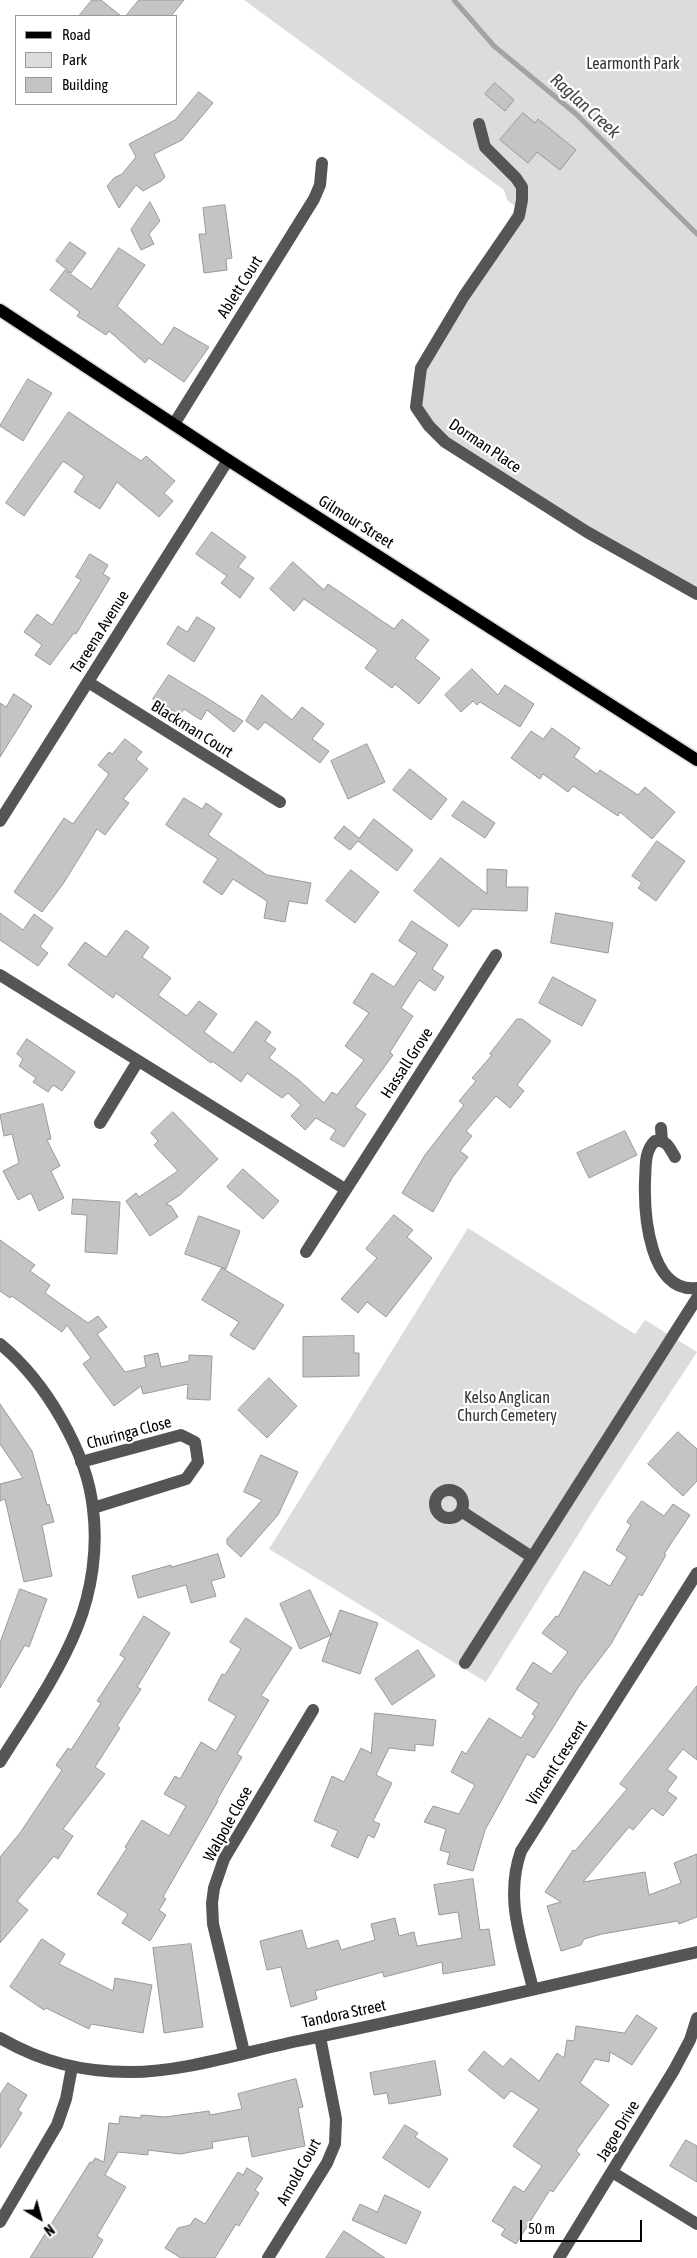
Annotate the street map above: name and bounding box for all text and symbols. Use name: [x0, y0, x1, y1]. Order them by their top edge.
legend: [15, 15, 178, 105]
text: Road: [62, 26, 91, 43]
text: Park: [62, 51, 87, 68]
park label: Learmonth Park: [586, 54, 680, 74]
water label: Raglan Creek: [546, 69, 624, 143]
text: Building: [62, 76, 108, 93]
street label: Ablett Court: [213, 252, 267, 322]
street label: Dorman Place: [445, 415, 525, 477]
street label: Gilmour Street: [315, 491, 397, 553]
street label: Tareena Avenue: [67, 587, 133, 677]
street label: Blackman Court: [148, 696, 236, 762]
street label: Hassall Grove: [377, 1024, 437, 1102]
park label: Kelso Anglican Church Cemetery: [457, 1388, 557, 1426]
street label: Churinga Close: [85, 1413, 173, 1453]
street label: Vincent Crescent: [522, 1717, 592, 1809]
street label: Walpole Close: [199, 1783, 257, 1865]
street label: Tandora Street: [300, 1996, 388, 2032]
street label: Jagoe Drive: [592, 2097, 644, 2165]
street label: Arnold Court: [273, 2135, 325, 2209]
north arrow: [15, 2193, 65, 2243]
scale bar: [522, 2210, 644, 2242]
text: 50 m: [528, 2220, 555, 2237]
text: N: [41, 2221, 57, 2239]

